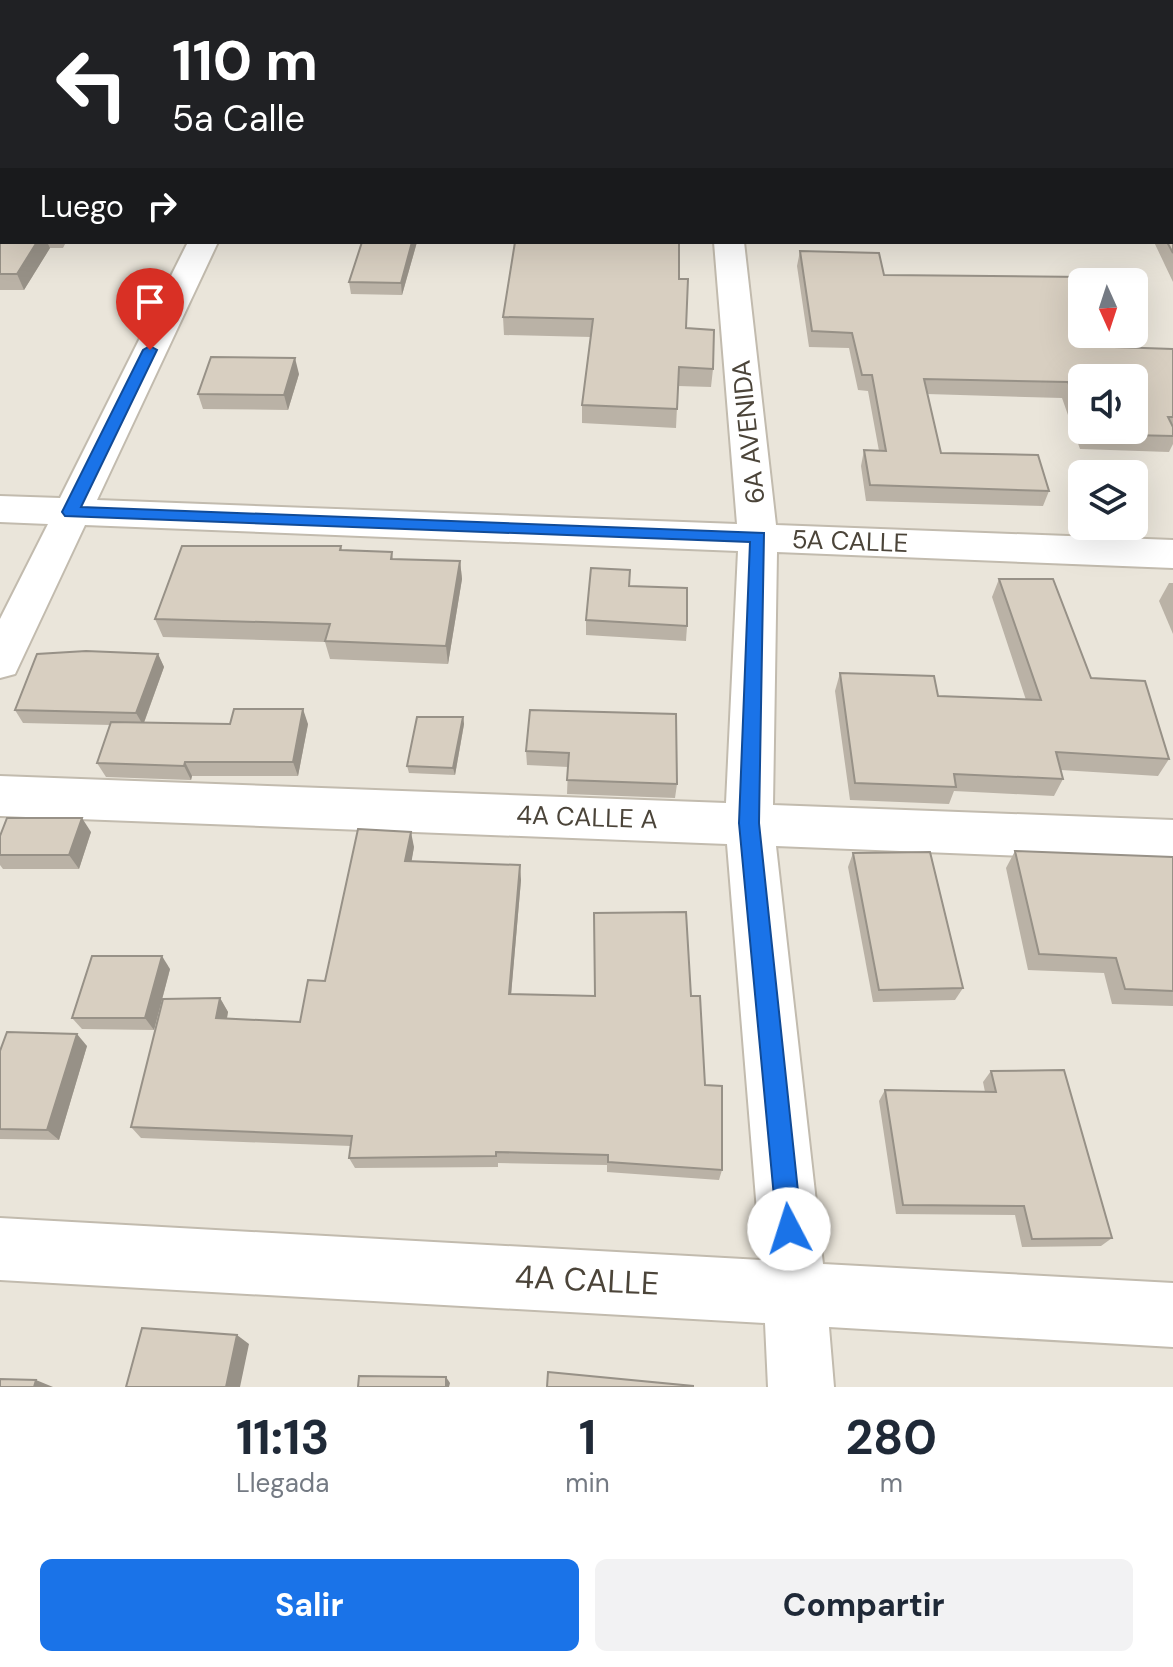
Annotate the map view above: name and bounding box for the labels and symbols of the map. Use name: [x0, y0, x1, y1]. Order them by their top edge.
pin: [116, 268, 184, 350]
north arrow: [1068, 268, 1148, 348]
street label: 6A AVENIDA: [724, 359, 772, 505]
street label: 5A CALLE: [791, 522, 909, 560]
street label: 4A CALLE A: [516, 798, 658, 836]
position arrow: [747, 1187, 831, 1271]
street label: 4A CALLE: [514, 1255, 660, 1305]

